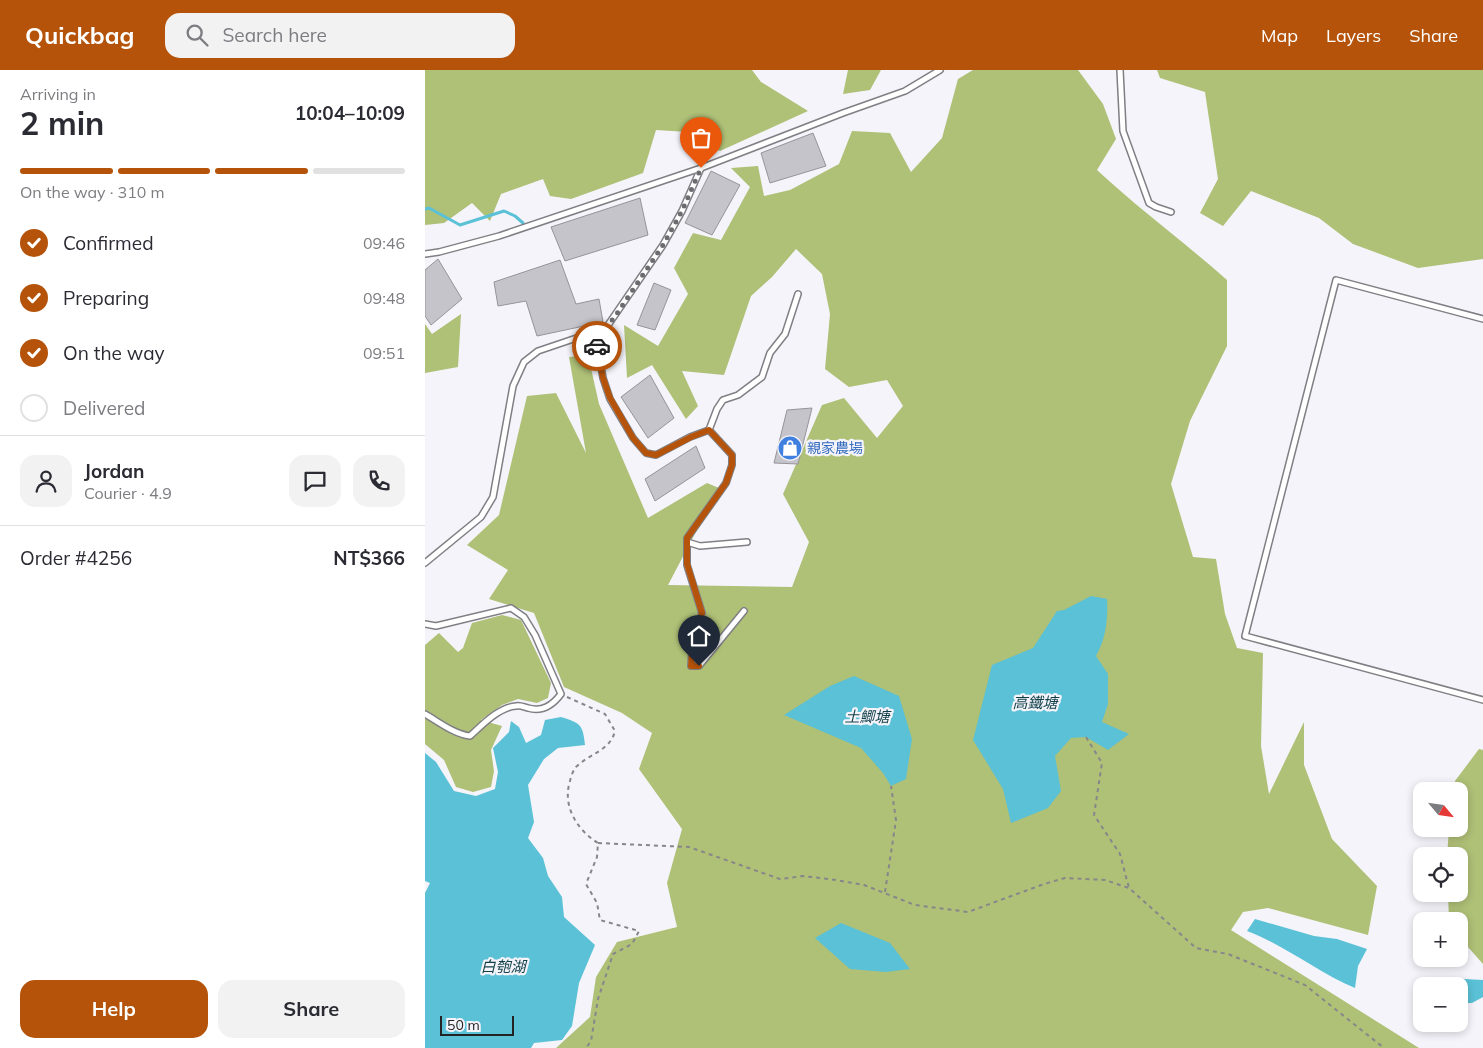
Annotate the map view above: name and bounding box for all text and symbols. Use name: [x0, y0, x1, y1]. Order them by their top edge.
search box: [165, 13, 515, 58]
text: Quickbag: [25, 20, 135, 50]
icon: search: [183, 21, 211, 49]
text: Search here: [223, 23, 327, 47]
text: Map: [1261, 24, 1298, 47]
text: Layers: [1326, 24, 1381, 47]
text: Share: [1409, 24, 1458, 47]
text: Arriving in: [20, 84, 96, 104]
text: 10:04–10:09: [295, 101, 405, 125]
text: 2 min: [20, 103, 104, 143]
pin: [680, 117, 722, 168]
icon: bag: [687, 124, 715, 152]
text: On the way · 310 m: [20, 182, 165, 202]
icon: check: [20, 229, 48, 257]
text: Confirmed: [63, 231, 154, 255]
text: 09:46: [363, 233, 405, 253]
icon: check: [20, 284, 48, 312]
text: Preparing: [63, 286, 149, 310]
text: 09:48: [363, 288, 405, 308]
courier: [572, 321, 622, 371]
icon: car: [583, 332, 611, 360]
icon: check: [20, 339, 48, 367]
text: On the way: [63, 341, 165, 365]
text: 09:51: [363, 343, 405, 363]
text: Delivered: [63, 396, 145, 420]
shop icon: 親家農場: [777, 435, 803, 461]
place label: 親家農場: [807, 439, 863, 457]
button: person: [20, 455, 72, 507]
button: chat: [289, 455, 341, 507]
button: phone: [353, 455, 405, 507]
text: Jordan: [84, 459, 144, 483]
text: Courier · 4.9: [84, 483, 172, 503]
text: Order #4256: [20, 546, 132, 570]
text: NT$366: [333, 546, 405, 570]
pin: [678, 615, 720, 666]
icon: home: [685, 622, 713, 650]
water label: 高鐵塘: [1012, 693, 1060, 712]
water label: 土鯽塘: [844, 707, 892, 726]
north arrow: [1413, 782, 1467, 838]
map controls: [1413, 782, 1468, 1032]
button: locate: [1413, 847, 1468, 902]
button: +: [1413, 912, 1468, 967]
water label: 白匏湖: [480, 957, 527, 976]
button: −: [1413, 977, 1468, 1032]
button: Help: [20, 980, 208, 1038]
button: Share: [218, 980, 405, 1038]
scale bar: [440, 1013, 514, 1036]
text: 50 m: [447, 1016, 480, 1034]

